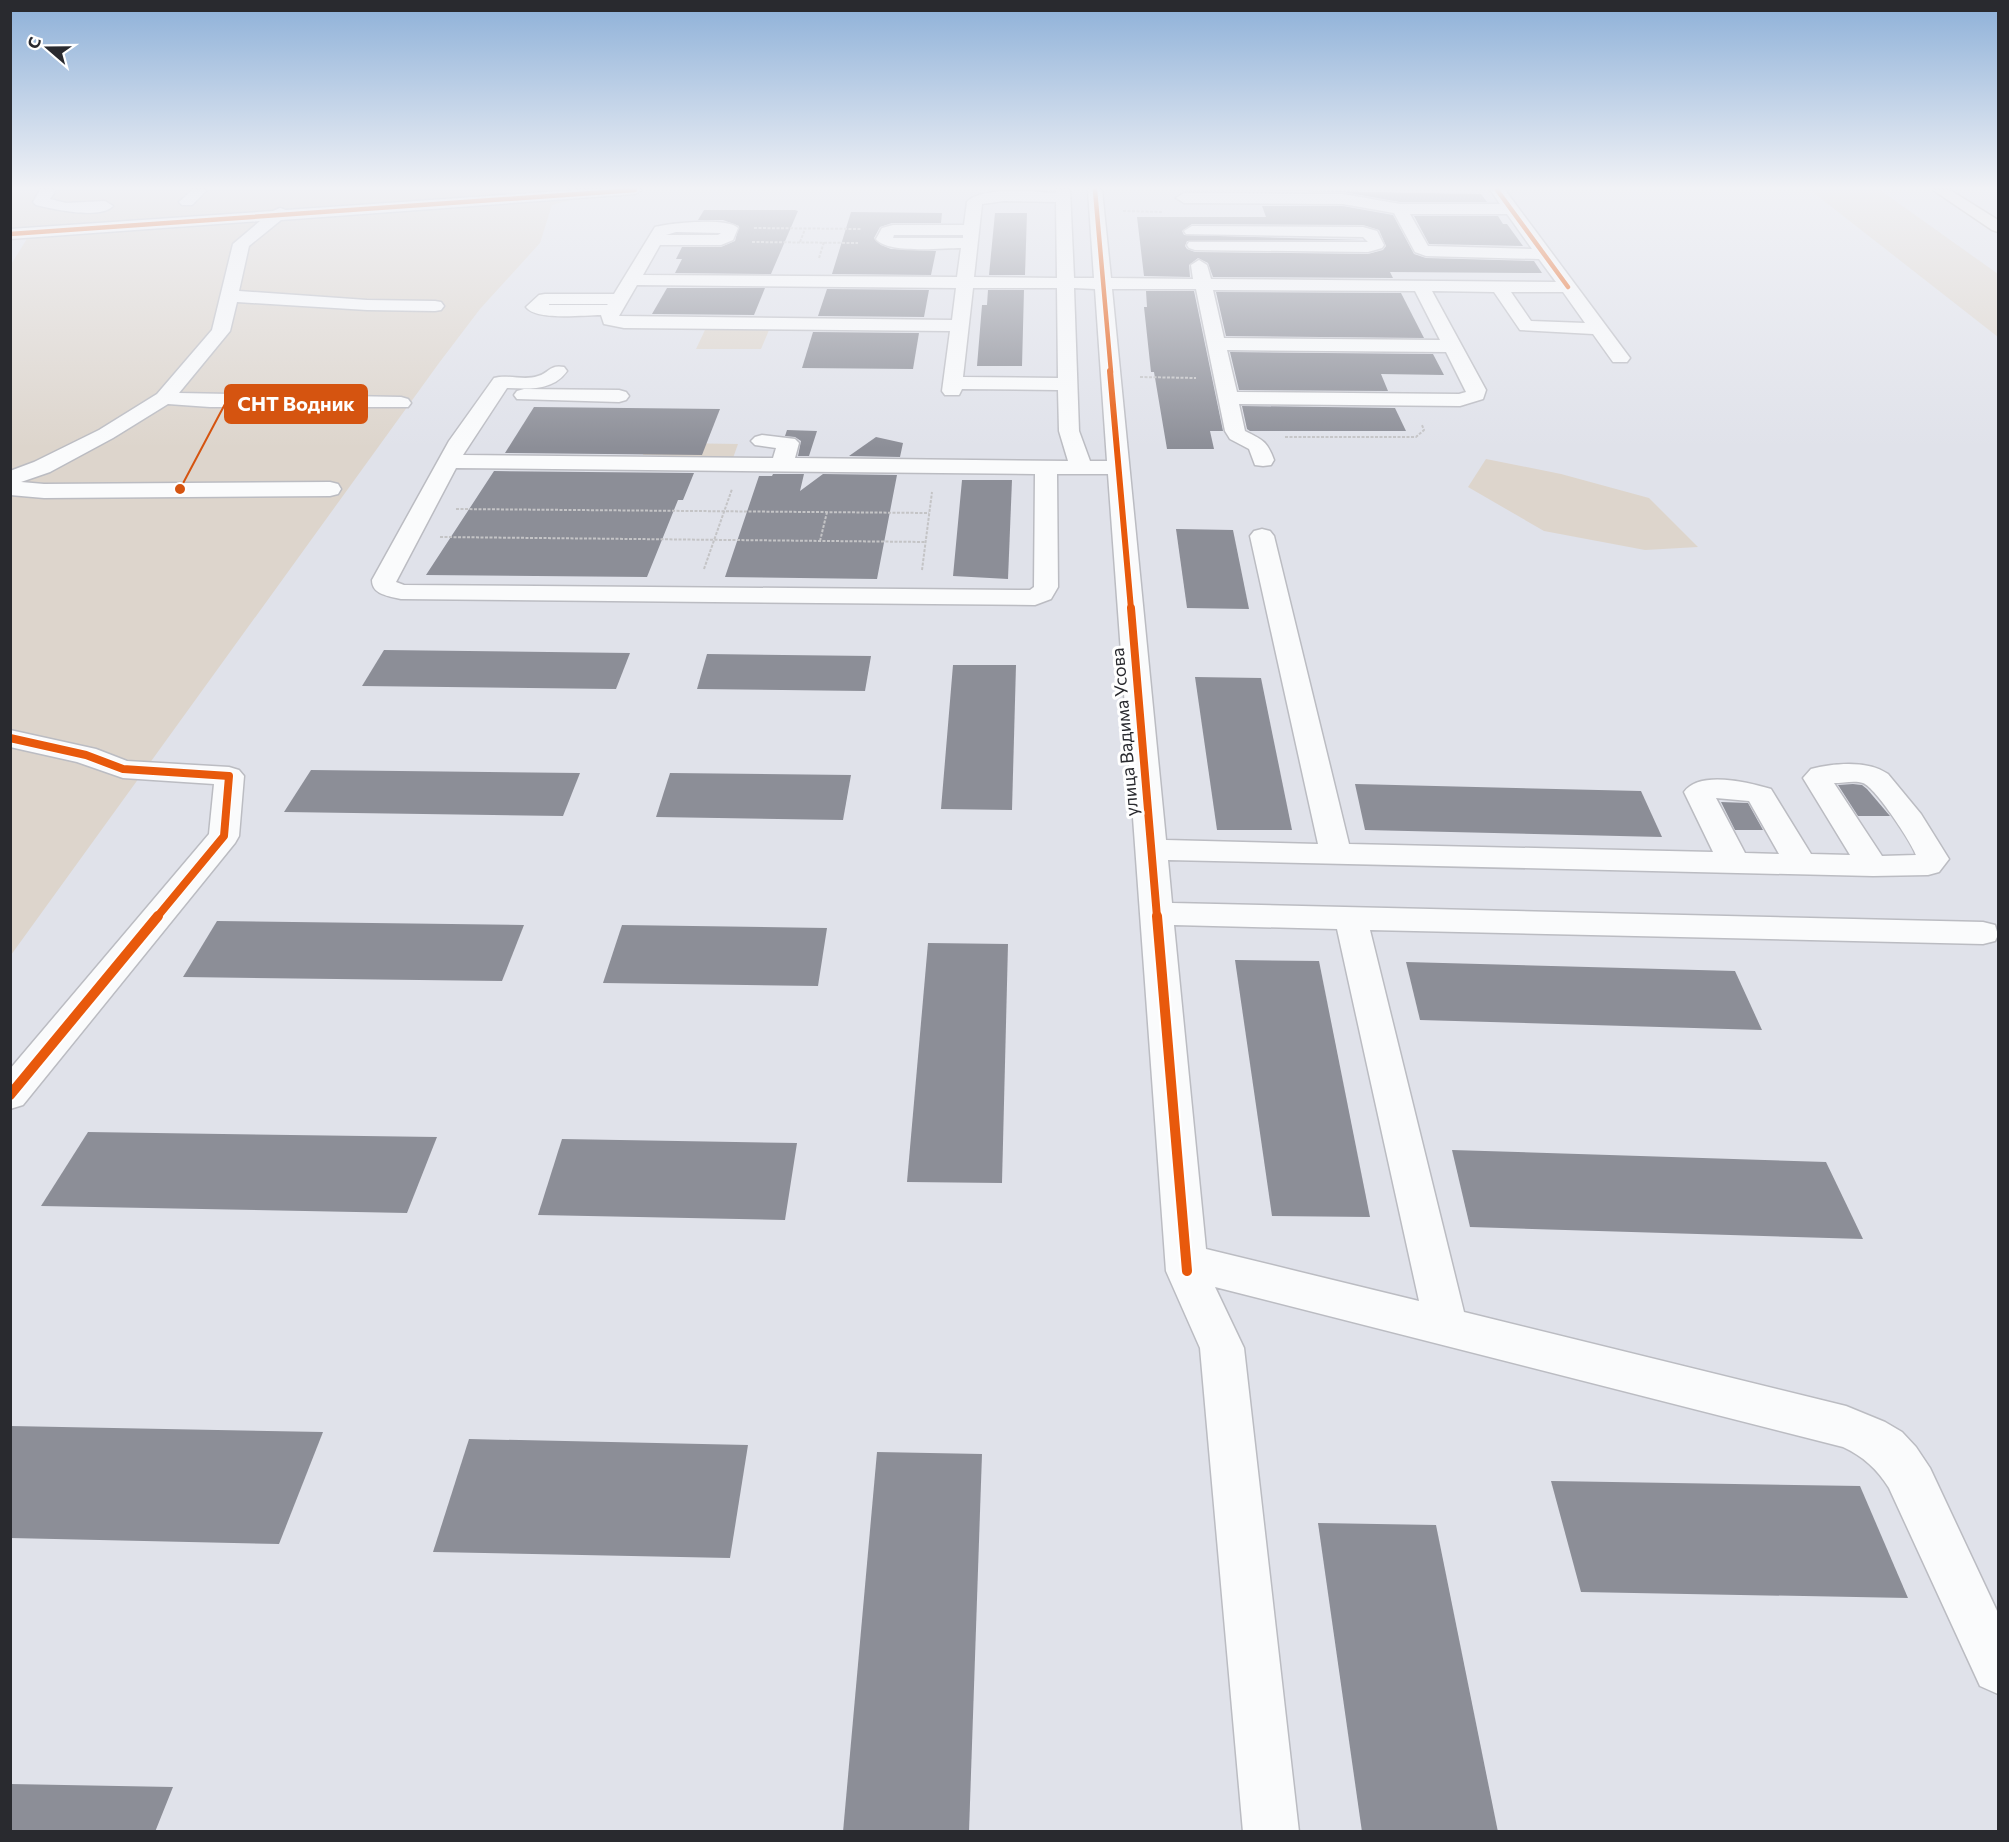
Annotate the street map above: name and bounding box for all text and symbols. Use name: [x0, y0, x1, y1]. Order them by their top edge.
north arrow: [18, 18, 78, 78]
text: С: [23, 34, 44, 51]
callout: СНТ Водник: [225, 385, 367, 423]
text: СНТ Водник: [237, 391, 355, 415]
street label: улица Вадима Усова: [1106, 647, 1142, 817]

